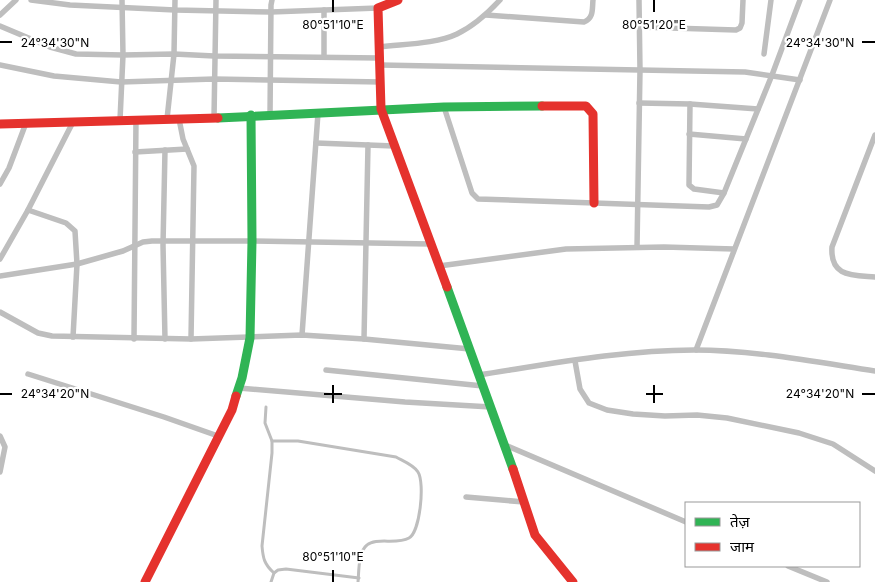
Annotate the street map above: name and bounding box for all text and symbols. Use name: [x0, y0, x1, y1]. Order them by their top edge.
text: 80°51'10"E: [302, 17, 364, 32]
text: 80°51'20"E: [622, 17, 686, 32]
text: 24°34'30"N: [21, 35, 89, 50]
text: 24°34'30"N: [786, 35, 854, 50]
text: 24°34'20"N: [21, 386, 89, 401]
text: 24°34'20"N: [786, 386, 854, 401]
legend: [685, 502, 860, 567]
text: तेज़: [730, 512, 751, 531]
text: जाम: [730, 537, 755, 556]
text: 80°51'10"E: [302, 549, 364, 564]

